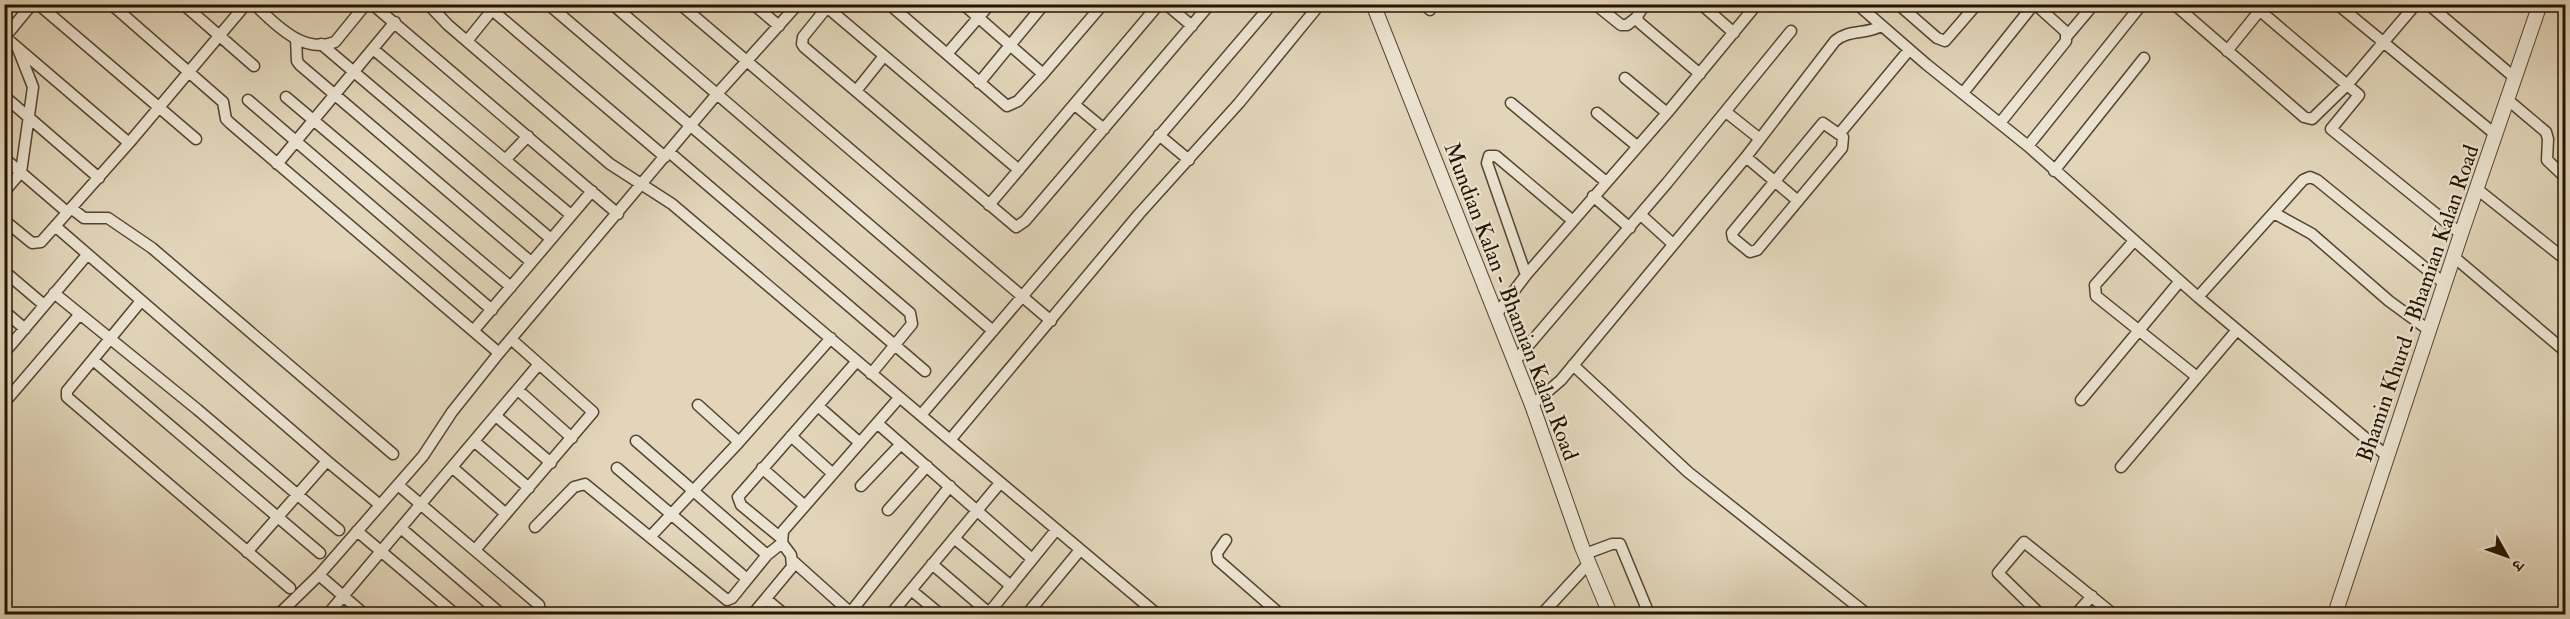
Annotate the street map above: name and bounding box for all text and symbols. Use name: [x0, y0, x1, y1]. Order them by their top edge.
street label: Mundian Kalan - Bhamian Kalan Road: [1437, 138, 1585, 464]
street label: Bhamin Khurd - Bhamian Kalan Road: [2350, 141, 2485, 465]
north arrow: [2477, 526, 2537, 586]
text: उ: [2506, 555, 2529, 576]

